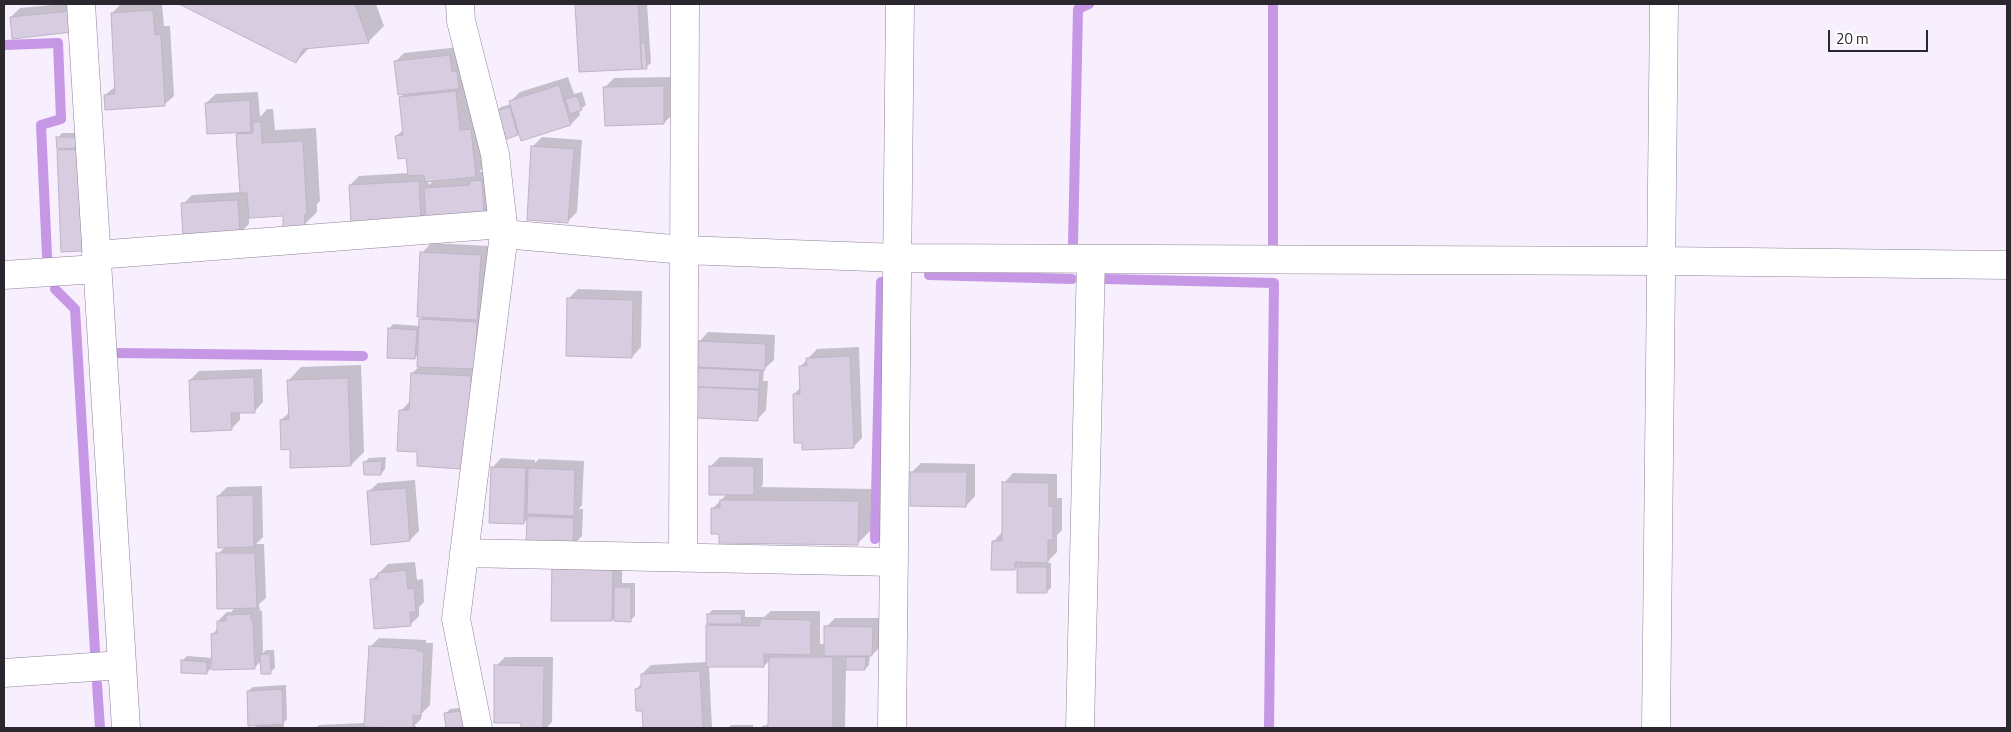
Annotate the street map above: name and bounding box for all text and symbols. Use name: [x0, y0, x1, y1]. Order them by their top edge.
scale bar: [1831, 20, 1931, 52]
text: 20 m: [1836, 27, 1869, 50]

